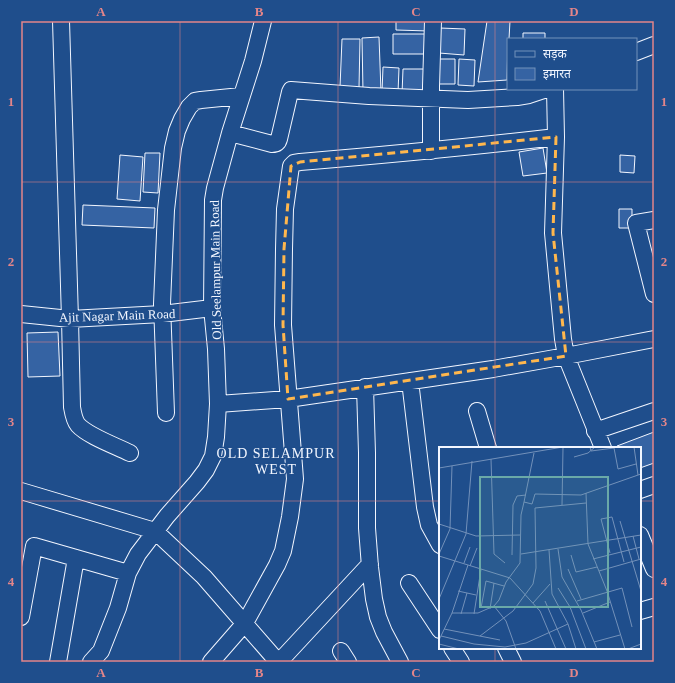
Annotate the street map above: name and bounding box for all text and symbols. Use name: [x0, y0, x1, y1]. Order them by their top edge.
text: A: [96, 4, 106, 19]
text: B: [255, 4, 264, 19]
text: C: [411, 4, 421, 19]
text: D: [569, 4, 579, 19]
legend: [507, 38, 637, 90]
text: सड़क: [543, 47, 568, 61]
text: इमारत: [543, 67, 572, 81]
text: 1: [8, 94, 14, 109]
text: 1: [661, 94, 667, 109]
street label: Old Seelampur Main Road: [207, 200, 224, 340]
text: 2: [8, 254, 14, 269]
text: 2: [661, 254, 667, 269]
street label: Ajit Nagar Main Road: [58, 306, 176, 325]
text: 3: [8, 414, 15, 429]
text: 3: [661, 414, 668, 429]
district label: OLD SELAMPUR WEST: [217, 446, 335, 477]
inset map: [439, 447, 641, 649]
text: 4: [8, 574, 15, 589]
text: 4: [661, 574, 668, 589]
text: A: [96, 665, 106, 680]
text: B: [255, 665, 264, 680]
text: C: [411, 665, 421, 680]
text: D: [569, 665, 579, 680]

